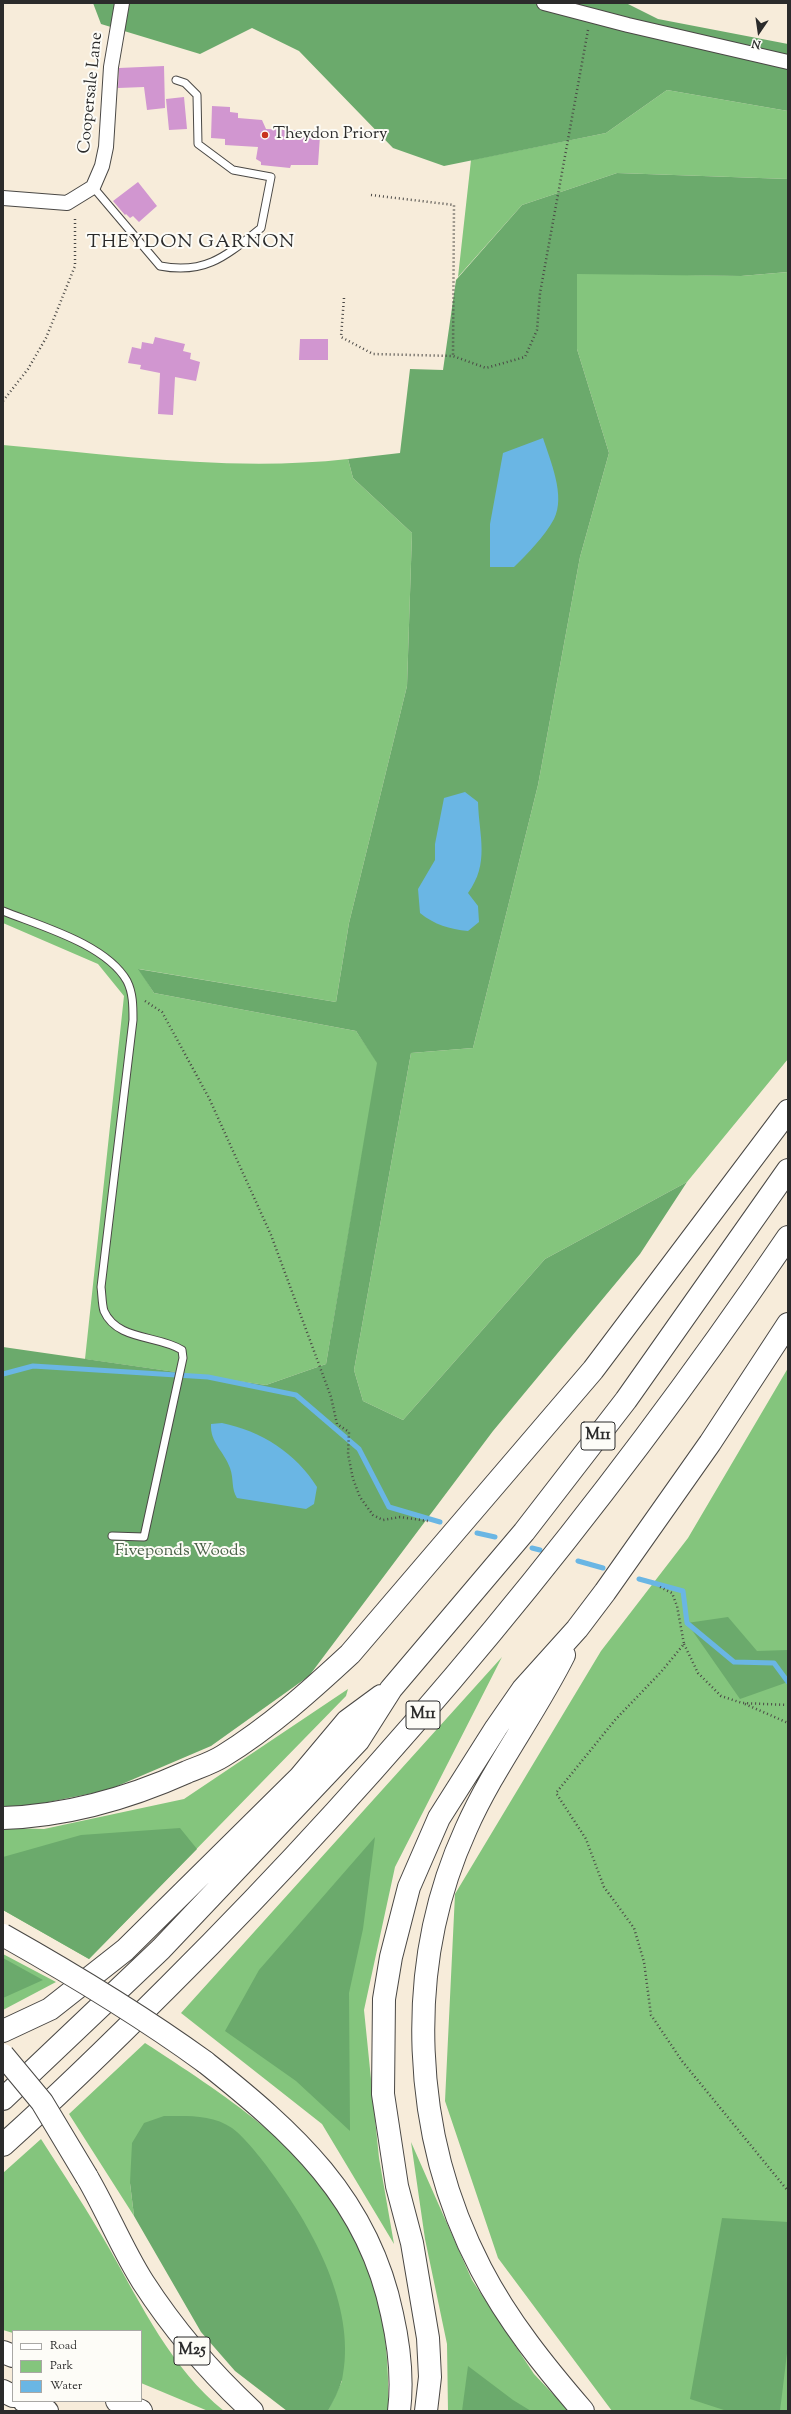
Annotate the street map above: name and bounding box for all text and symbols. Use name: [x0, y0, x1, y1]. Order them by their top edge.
north arrow: [739, 12, 779, 52]
street label: Coopersale Lane: [75, 31, 109, 155]
text: N: [750, 35, 762, 52]
place label: Theydon Priory: [273, 125, 388, 145]
marker: Theydon Priory: [260, 130, 270, 140]
district label: THEYDON GARNON: [87, 233, 295, 255]
road number: M11: [581, 1422, 615, 1450]
park label: Fiveponds Woods: [115, 1542, 245, 1562]
road number: M11: [406, 1701, 440, 1729]
legend: [12, 2330, 142, 2402]
text: Road: [50, 2337, 77, 2355]
road number: M25: [174, 2337, 210, 2365]
text: Park: [50, 2357, 73, 2375]
text: Water: [50, 2377, 82, 2395]

